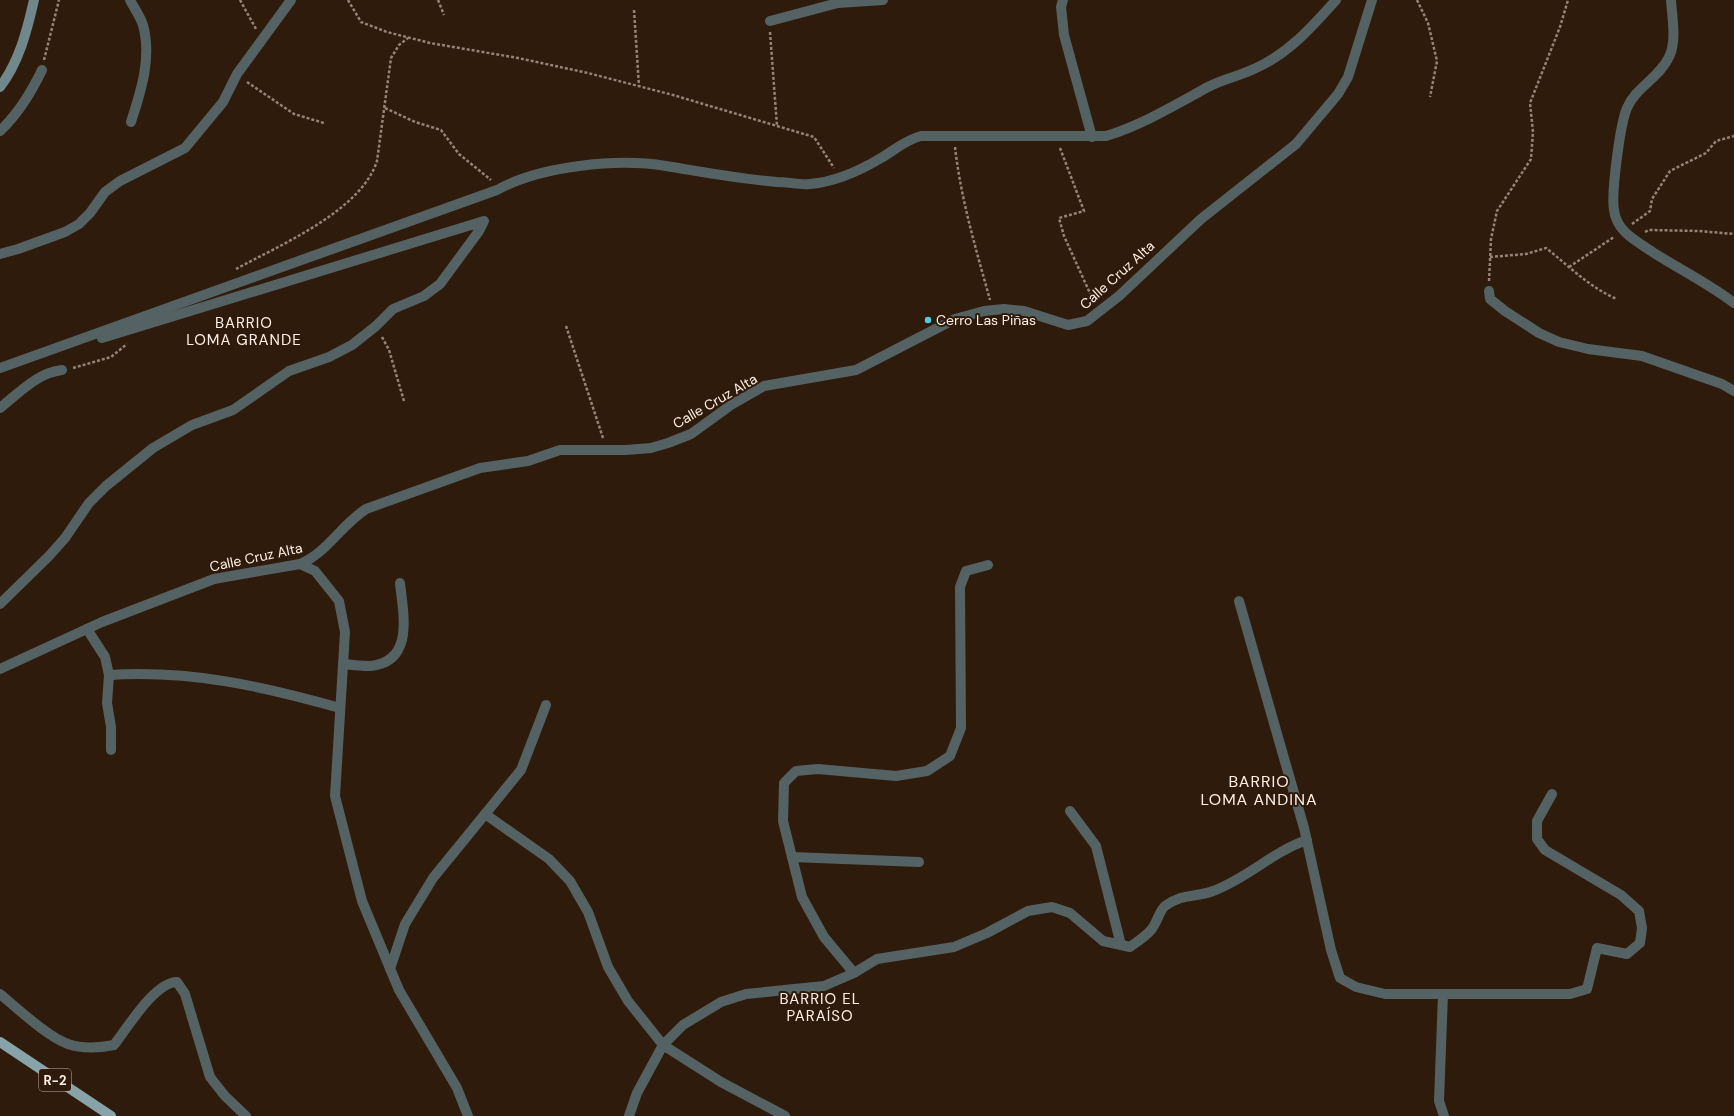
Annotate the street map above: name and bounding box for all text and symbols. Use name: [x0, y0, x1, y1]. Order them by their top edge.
street label: Calle Cruz Alta: [1076, 237, 1158, 313]
place label: Cerro Las Piñas: [936, 311, 1036, 329]
district label: BARRIO LOMA GRANDE: [186, 313, 302, 350]
marker: Cerro Las Piñas: [923, 315, 933, 325]
street label: Calle Cruz Alta: [670, 370, 760, 432]
street label: Calle Cruz Alta: [208, 538, 304, 576]
district label: BARRIO LOMA ANDINA: [1200, 771, 1318, 810]
district label: BARRIO EL PARAÍSO: [779, 989, 861, 1026]
road number: R-2: [39, 1069, 71, 1091]

